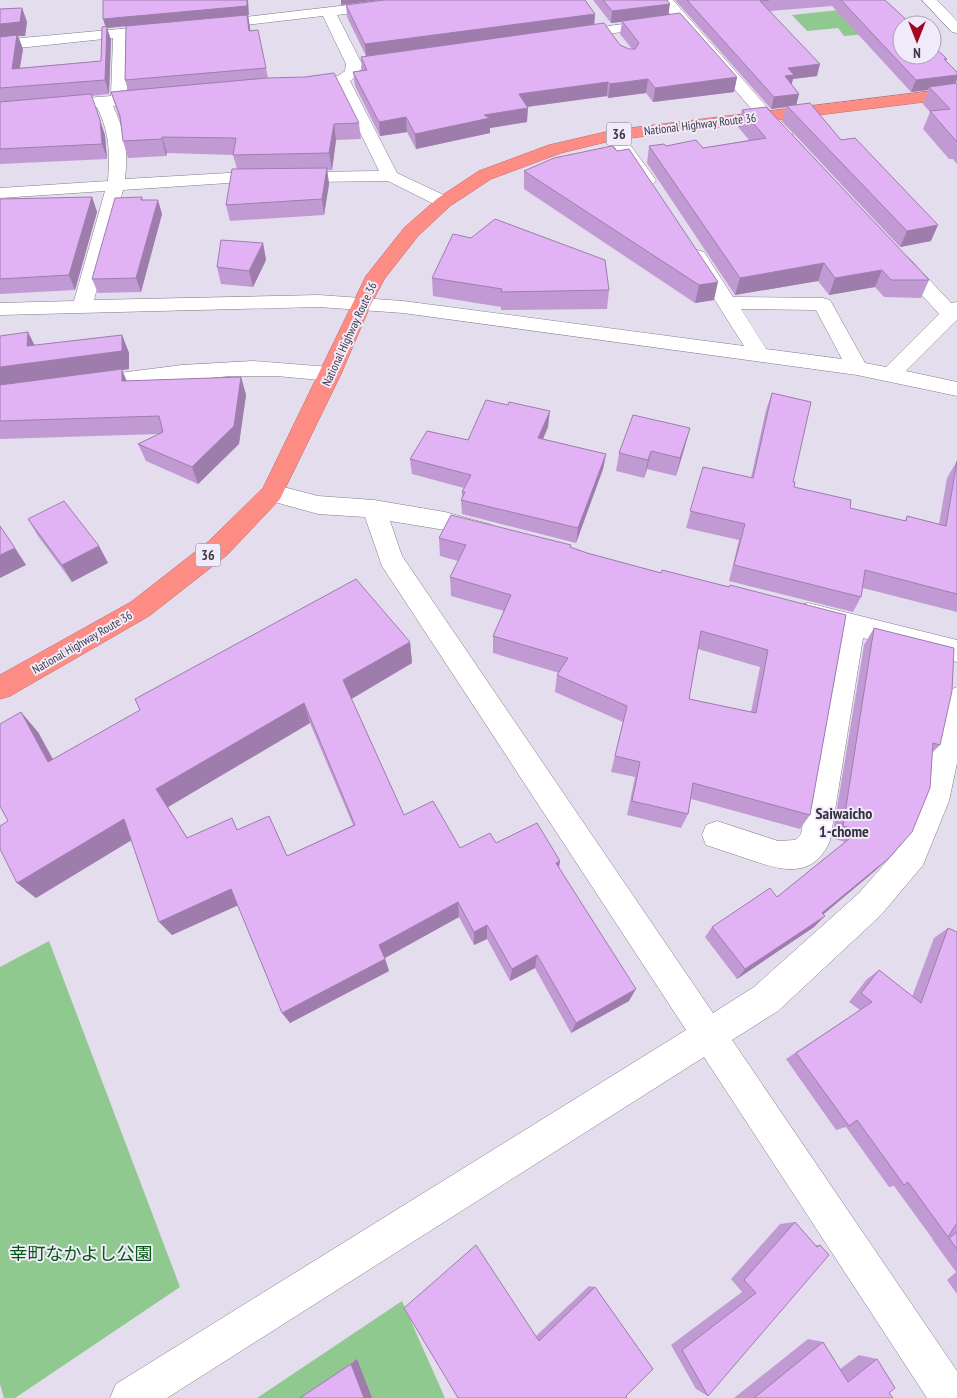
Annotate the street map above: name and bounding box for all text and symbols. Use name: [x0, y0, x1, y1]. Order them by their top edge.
north arrow: [892, 15, 942, 65]
text: N: [913, 44, 921, 62]
street label: National Highway Route 36: [643, 110, 757, 138]
road number: 36: [606, 122, 632, 146]
street label: National Highway Route 36: [318, 280, 380, 388]
road number: 36: [196, 544, 220, 566]
street label: National Highway Route 36: [29, 607, 135, 677]
district label: Saiwaicho 1-chome: [816, 803, 872, 841]
park label: 幸町なかよし公園: [9, 1242, 153, 1265]

